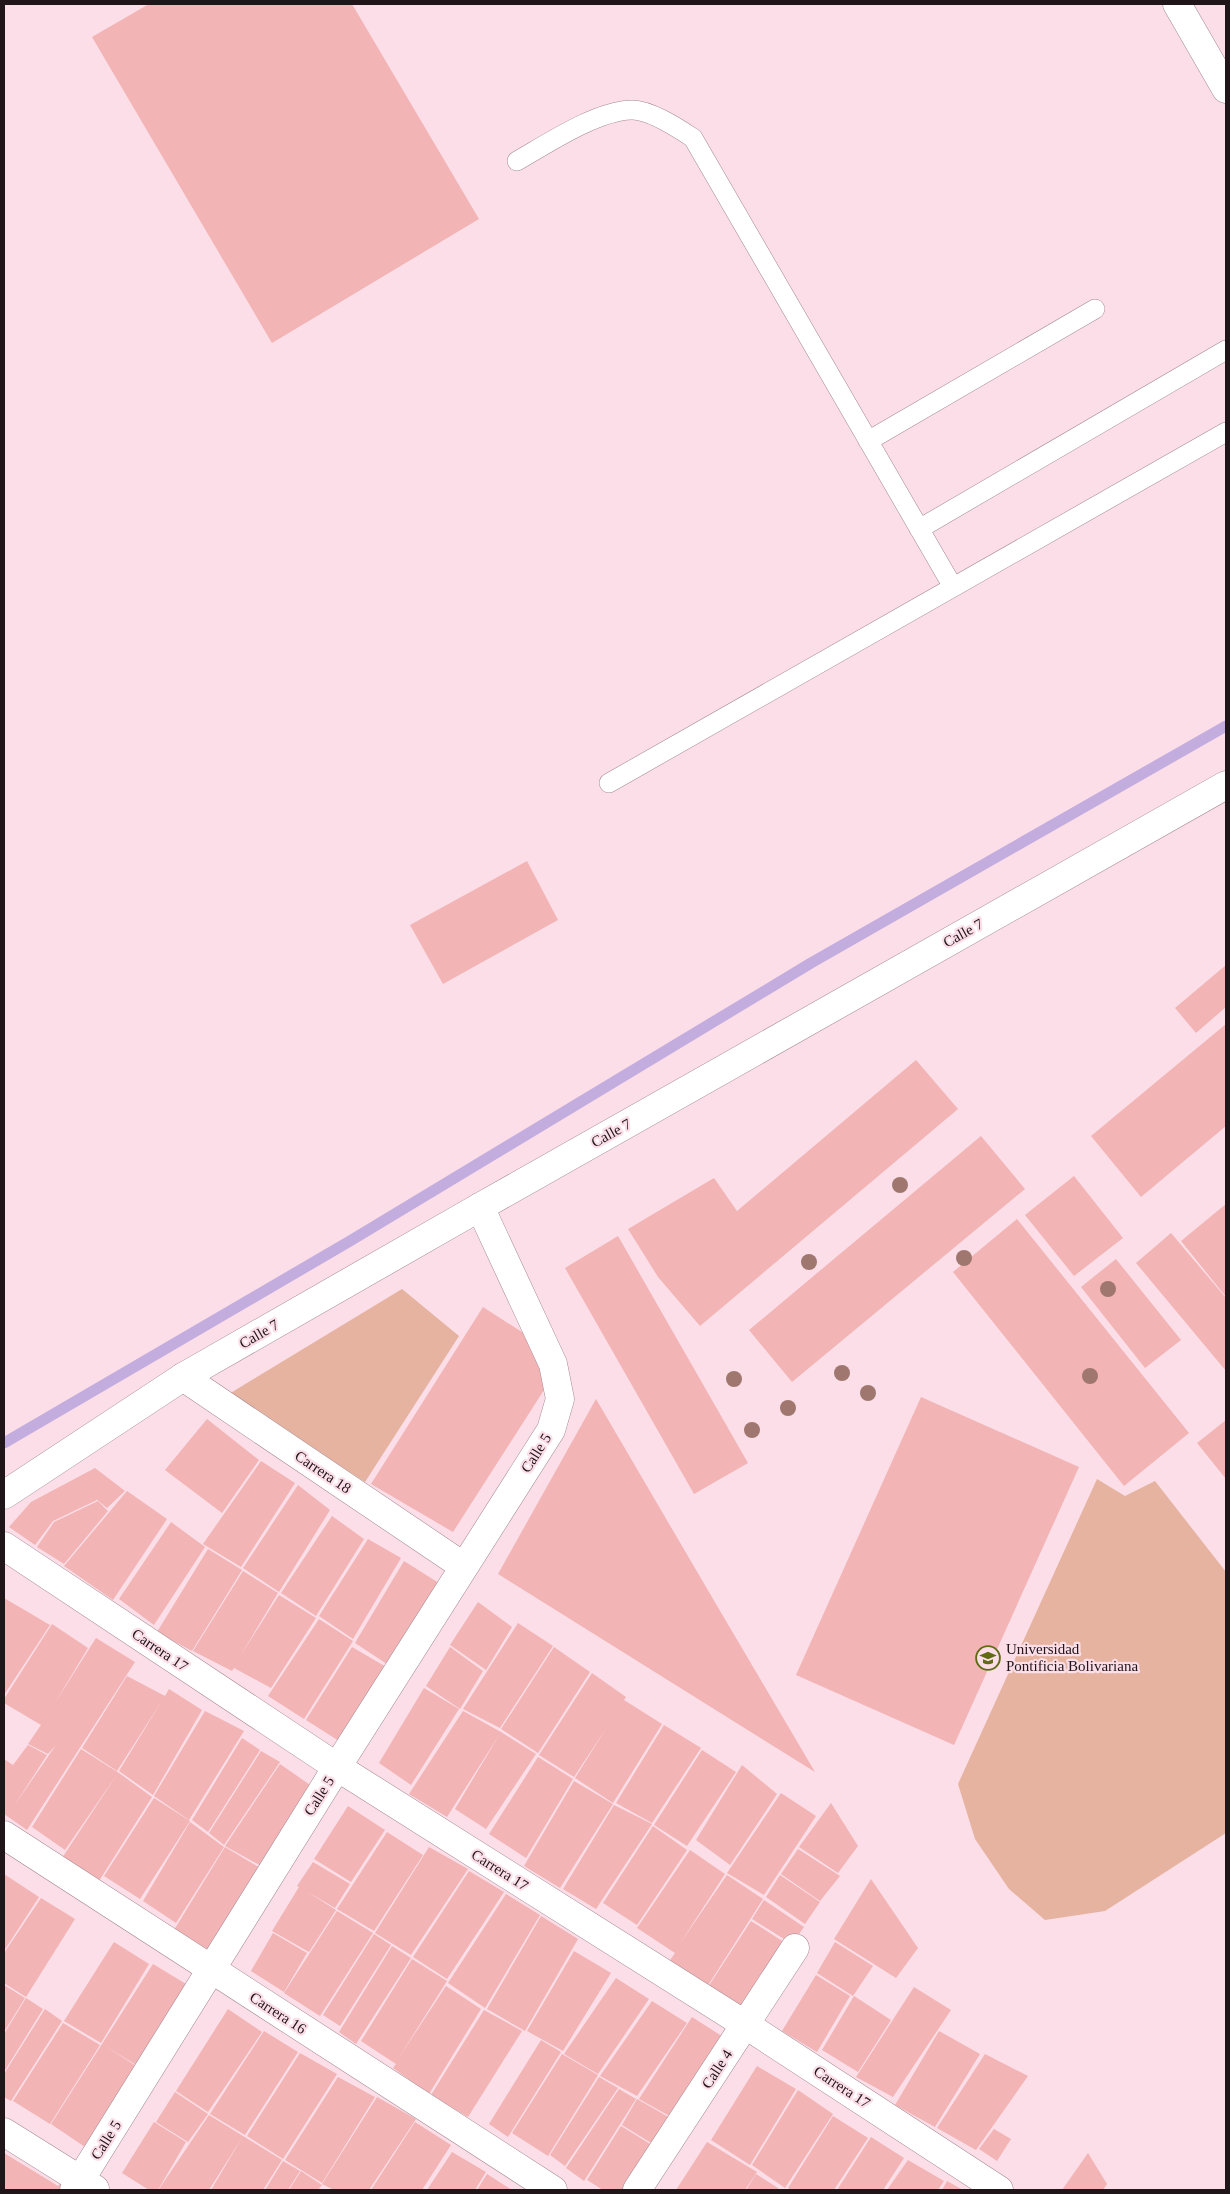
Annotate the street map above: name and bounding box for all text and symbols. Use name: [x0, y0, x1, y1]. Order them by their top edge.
street label: Calle 7: [940, 915, 986, 950]
street label: Calle 7: [588, 1115, 634, 1150]
street label: Calle 7: [236, 1316, 282, 1352]
street label: Calle 5: [518, 1431, 554, 1475]
street label: Carrera 18: [292, 1448, 354, 1496]
street label: Carrera 17: [129, 1626, 191, 1675]
place label: Universidad Pontificia Bolivariana: [1006, 1641, 1138, 1674]
school or university icon: Universidad Pontificia Bolivariana: [975, 1645, 1001, 1671]
street label: Calle 5: [301, 1774, 337, 1818]
street label: Carrera 17: [469, 1846, 532, 1894]
street label: Carrera 16: [247, 1989, 309, 2037]
street label: Calle 4: [699, 2046, 736, 2091]
street label: Carrera 17: [811, 2063, 873, 2111]
street label: Calle 5: [88, 2118, 124, 2162]

